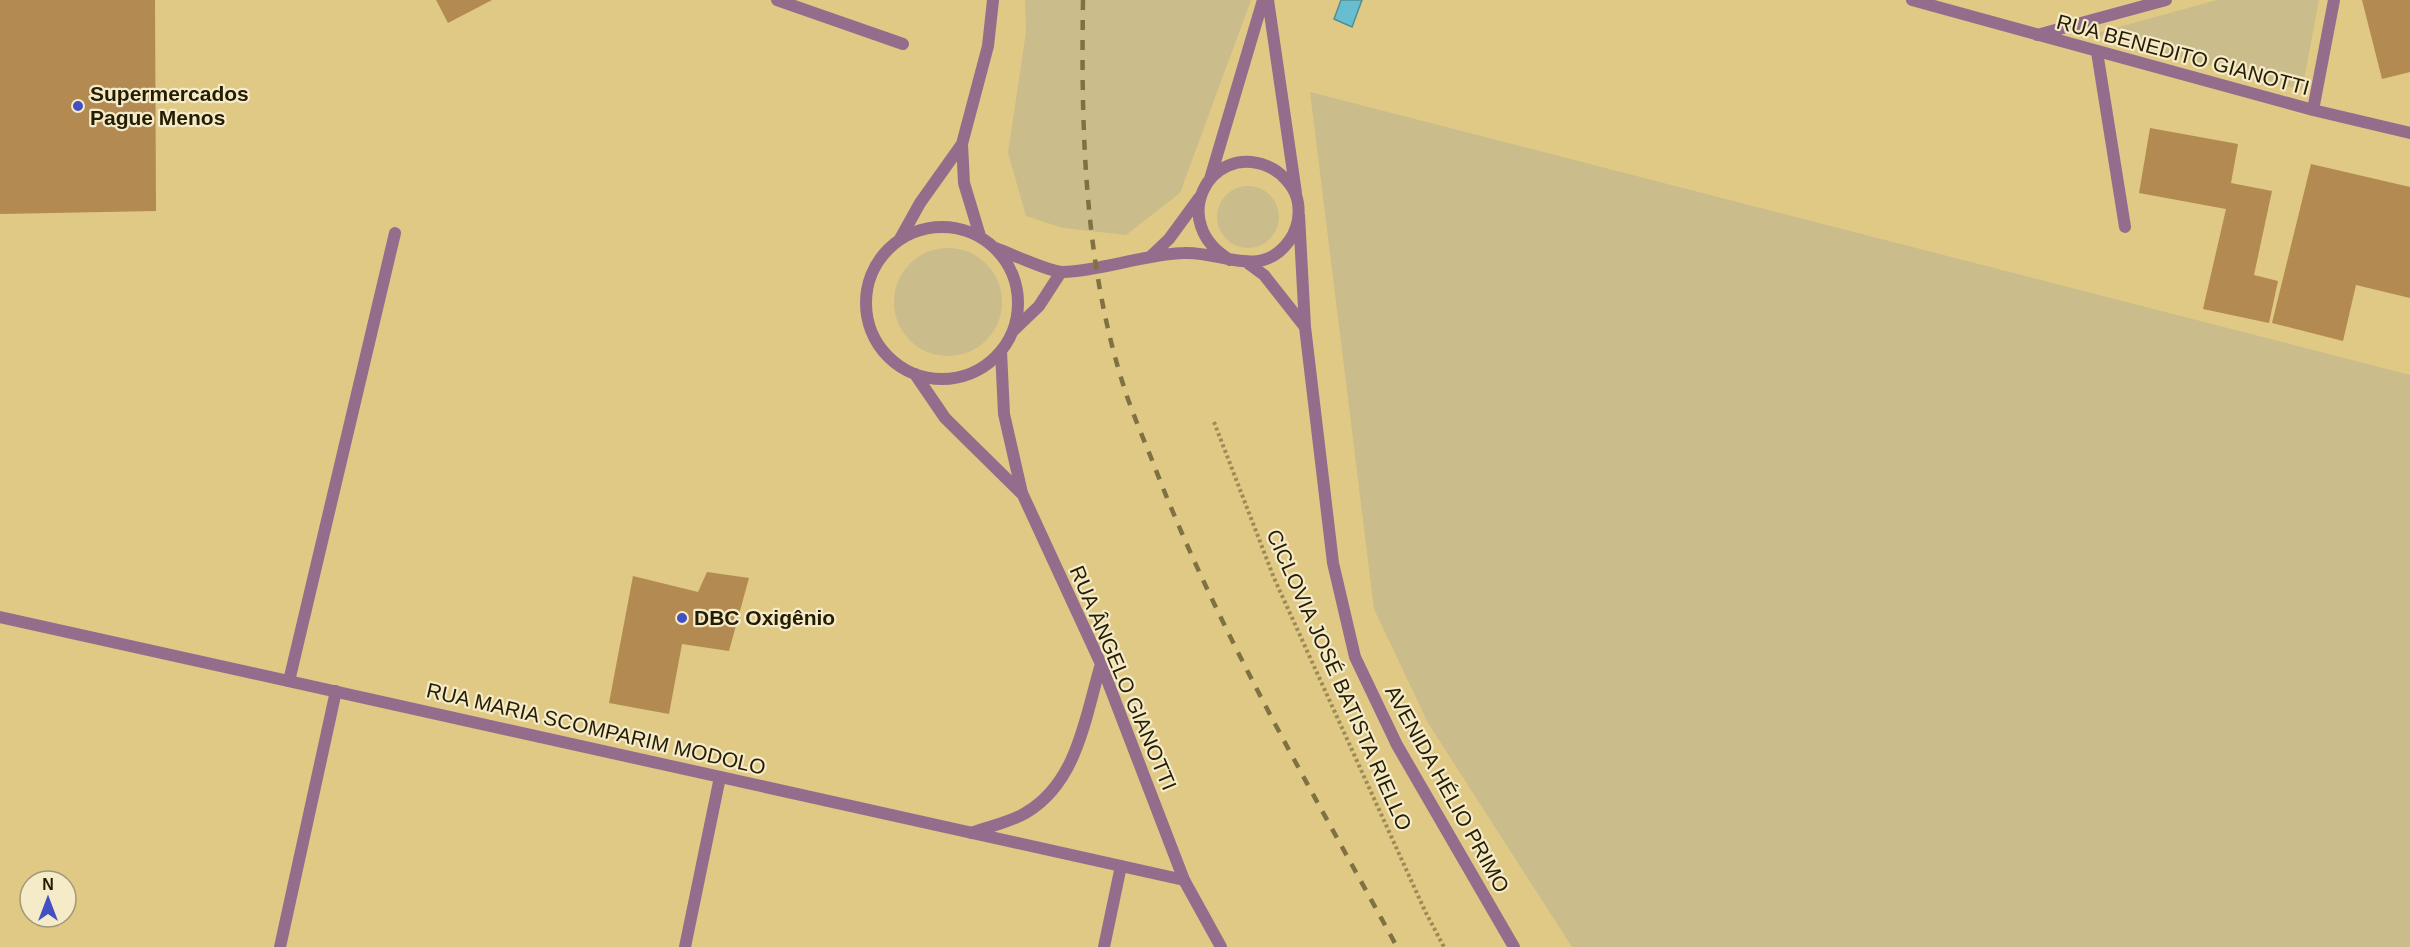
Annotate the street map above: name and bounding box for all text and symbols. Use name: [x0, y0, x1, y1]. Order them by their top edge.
street label: RUA BENEDITO GIANOTTI: [2054, 10, 2312, 99]
place label: Supermercados Pague Menos: [90, 82, 249, 129]
marker: Supermercados Pague Menos: [71, 99, 85, 113]
street label: CICLOVIA JOSÉ BATISTA RIELLO: [1262, 526, 1416, 834]
street label: RUA ÂNGELO GIANOTTI: [1066, 562, 1181, 793]
place label: DBC Oxigênio: [694, 606, 835, 629]
marker: DBC Oxigênio: [675, 611, 689, 625]
street label: RUA MARIA SCOMPARIM MODOLO: [424, 678, 768, 779]
street label: AVENIDA HÉLIO PRIMO: [1381, 681, 1514, 896]
north arrow: [18, 869, 78, 929]
text: N: [42, 876, 54, 893]

